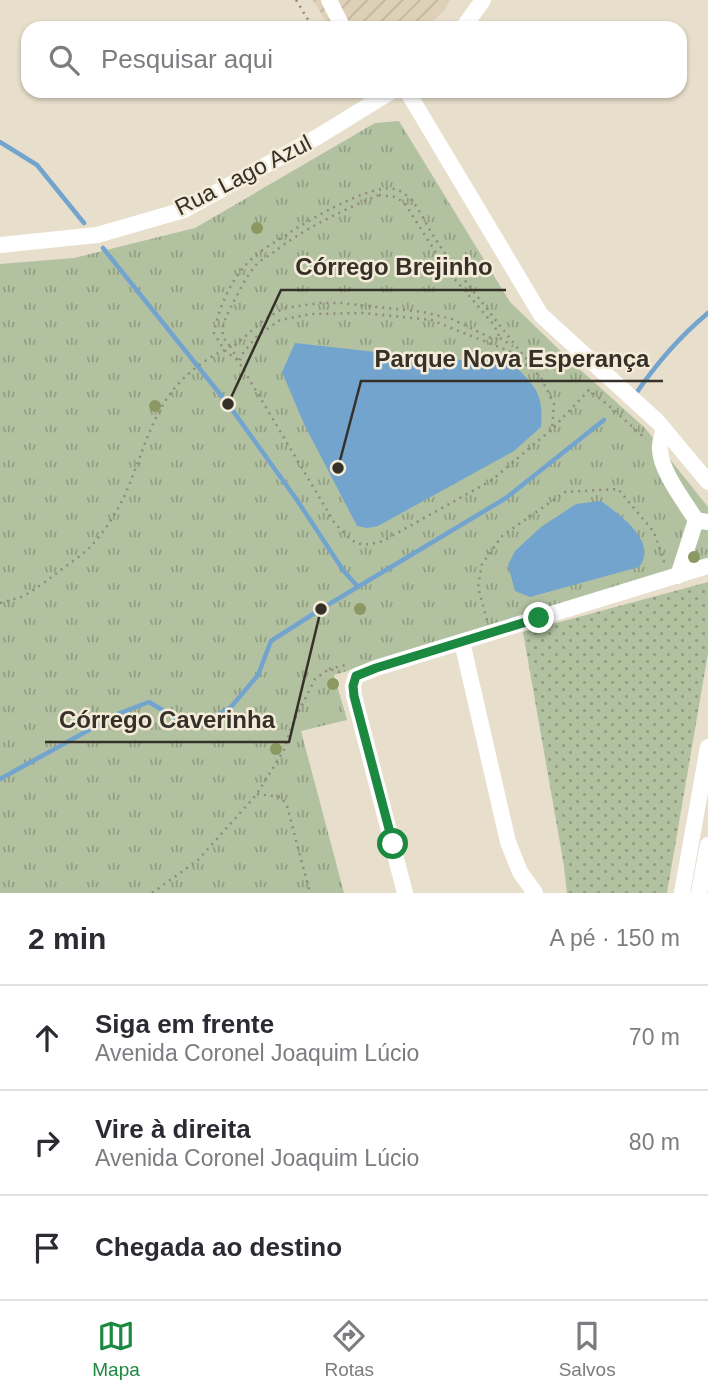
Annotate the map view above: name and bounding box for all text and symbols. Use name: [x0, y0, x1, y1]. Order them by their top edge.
search box: [21, 21, 687, 98]
icon: search: [45, 41, 83, 79]
text: Pesquisar aqui: [101, 44, 273, 74]
street label: Rua Lago Azul: [170, 129, 316, 221]
callout: Córrego Brejinho: [281, 245, 506, 290]
text: Córrego Brejinho: [295, 253, 493, 280]
callout: Parque Nova Esperança: [361, 336, 663, 381]
text: Parque Nova Esperança: [375, 345, 650, 372]
route end: [523, 602, 554, 633]
callout: Córrego Caverinha: [45, 697, 289, 742]
text: Córrego Caverinha: [59, 706, 276, 733]
route start: [377, 828, 408, 859]
text: 2 min: [28, 922, 106, 955]
text: A pé · 150 m: [550, 925, 680, 951]
text: Siga em frente: [95, 1009, 274, 1039]
icon: ahead: [28, 1019, 66, 1057]
text: 70 m: [629, 1024, 680, 1050]
text: Avenida Coronel Joaquim Lúcio: [95, 1040, 419, 1066]
text: Vire à direita: [95, 1114, 251, 1144]
icon: right: [28, 1124, 66, 1162]
text: 80 m: [629, 1129, 680, 1155]
text: Avenida Coronel Joaquim Lúcio: [95, 1145, 419, 1171]
icon: arrive: [28, 1229, 66, 1267]
text: Chegada ao destino: [95, 1232, 342, 1262]
tab: Mapa: [92, 1317, 140, 1381]
tab: Rotas: [324, 1317, 374, 1381]
tab: Salvos: [559, 1317, 616, 1381]

